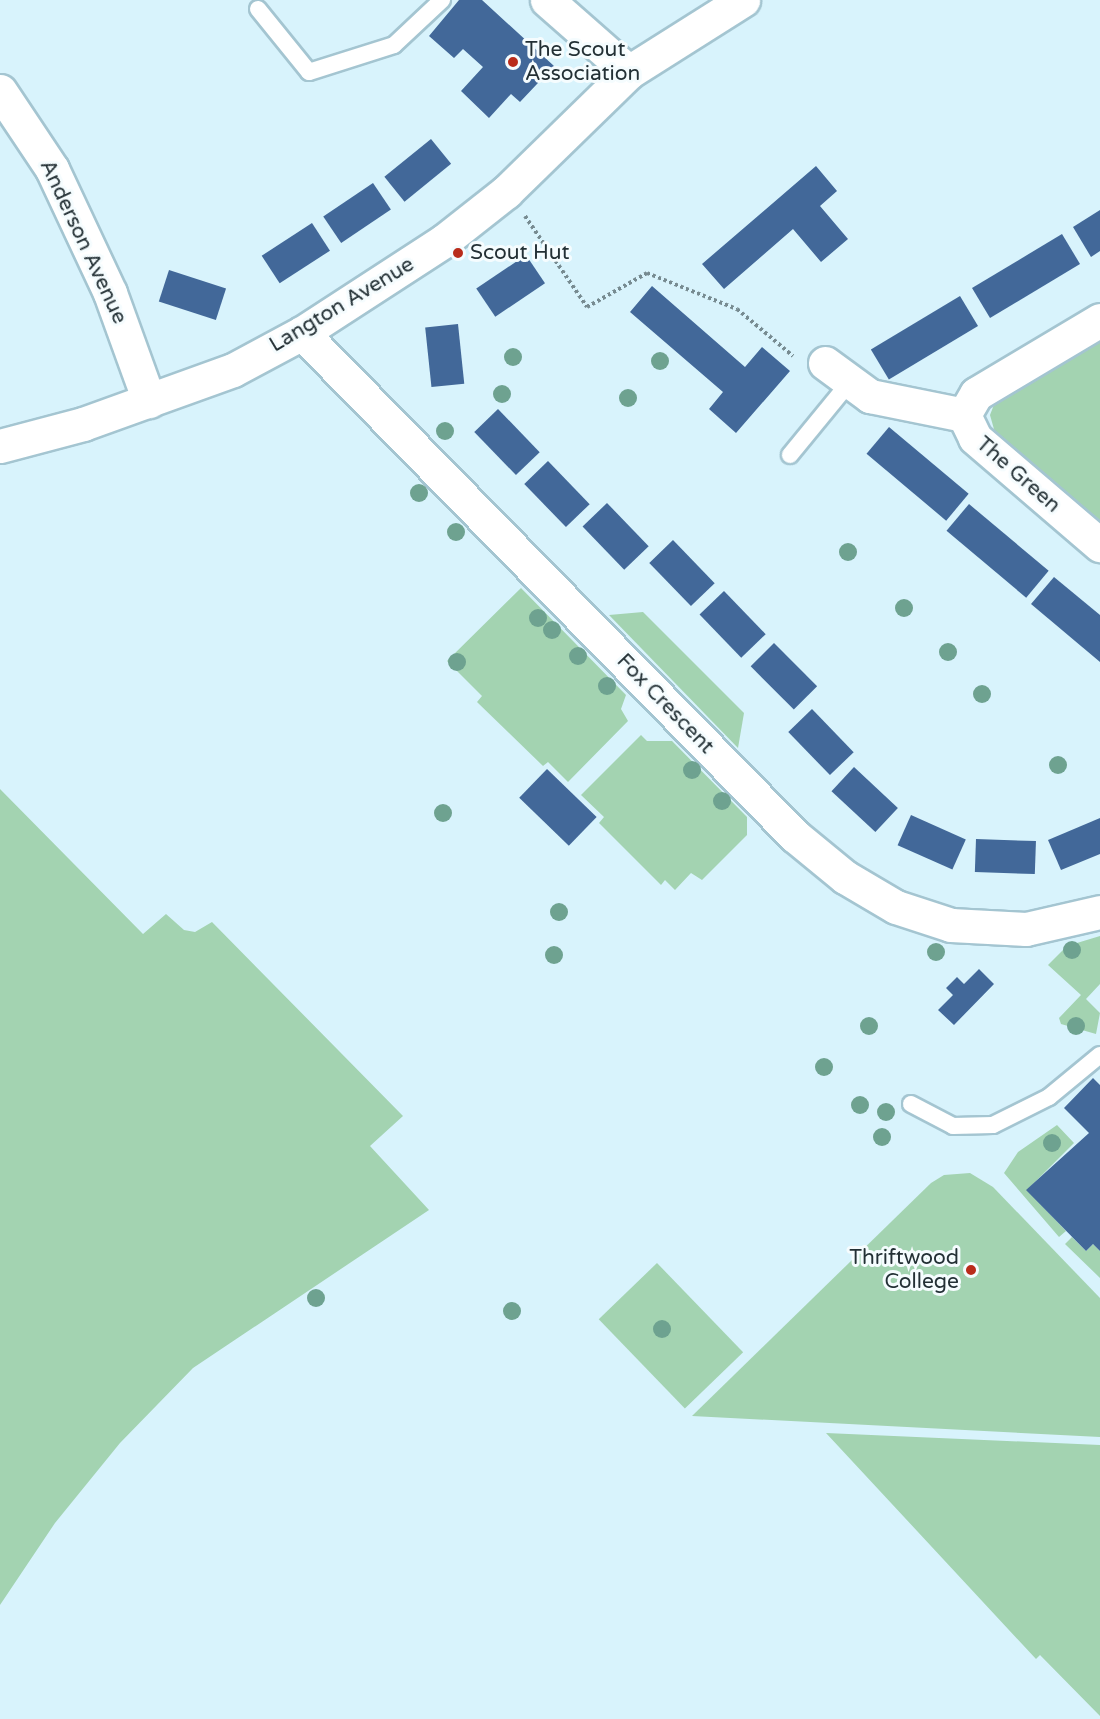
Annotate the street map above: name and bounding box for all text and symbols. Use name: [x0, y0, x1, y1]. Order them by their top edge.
place label: The Scout Association: [525, 37, 640, 87]
marker: The Scout Association: [506, 55, 520, 69]
street label: Anderson Avenue: [34, 156, 132, 328]
place label: Scout Hut: [470, 240, 569, 266]
marker: Scout Hut: [451, 246, 465, 260]
street label: Langton Avenue: [265, 252, 419, 358]
street label: The Green: [971, 432, 1065, 518]
street label: Fox Crescent: [611, 649, 719, 759]
place label: Thriftwood College: [849, 1245, 959, 1295]
marker: Thriftwood College: [964, 1263, 978, 1277]

